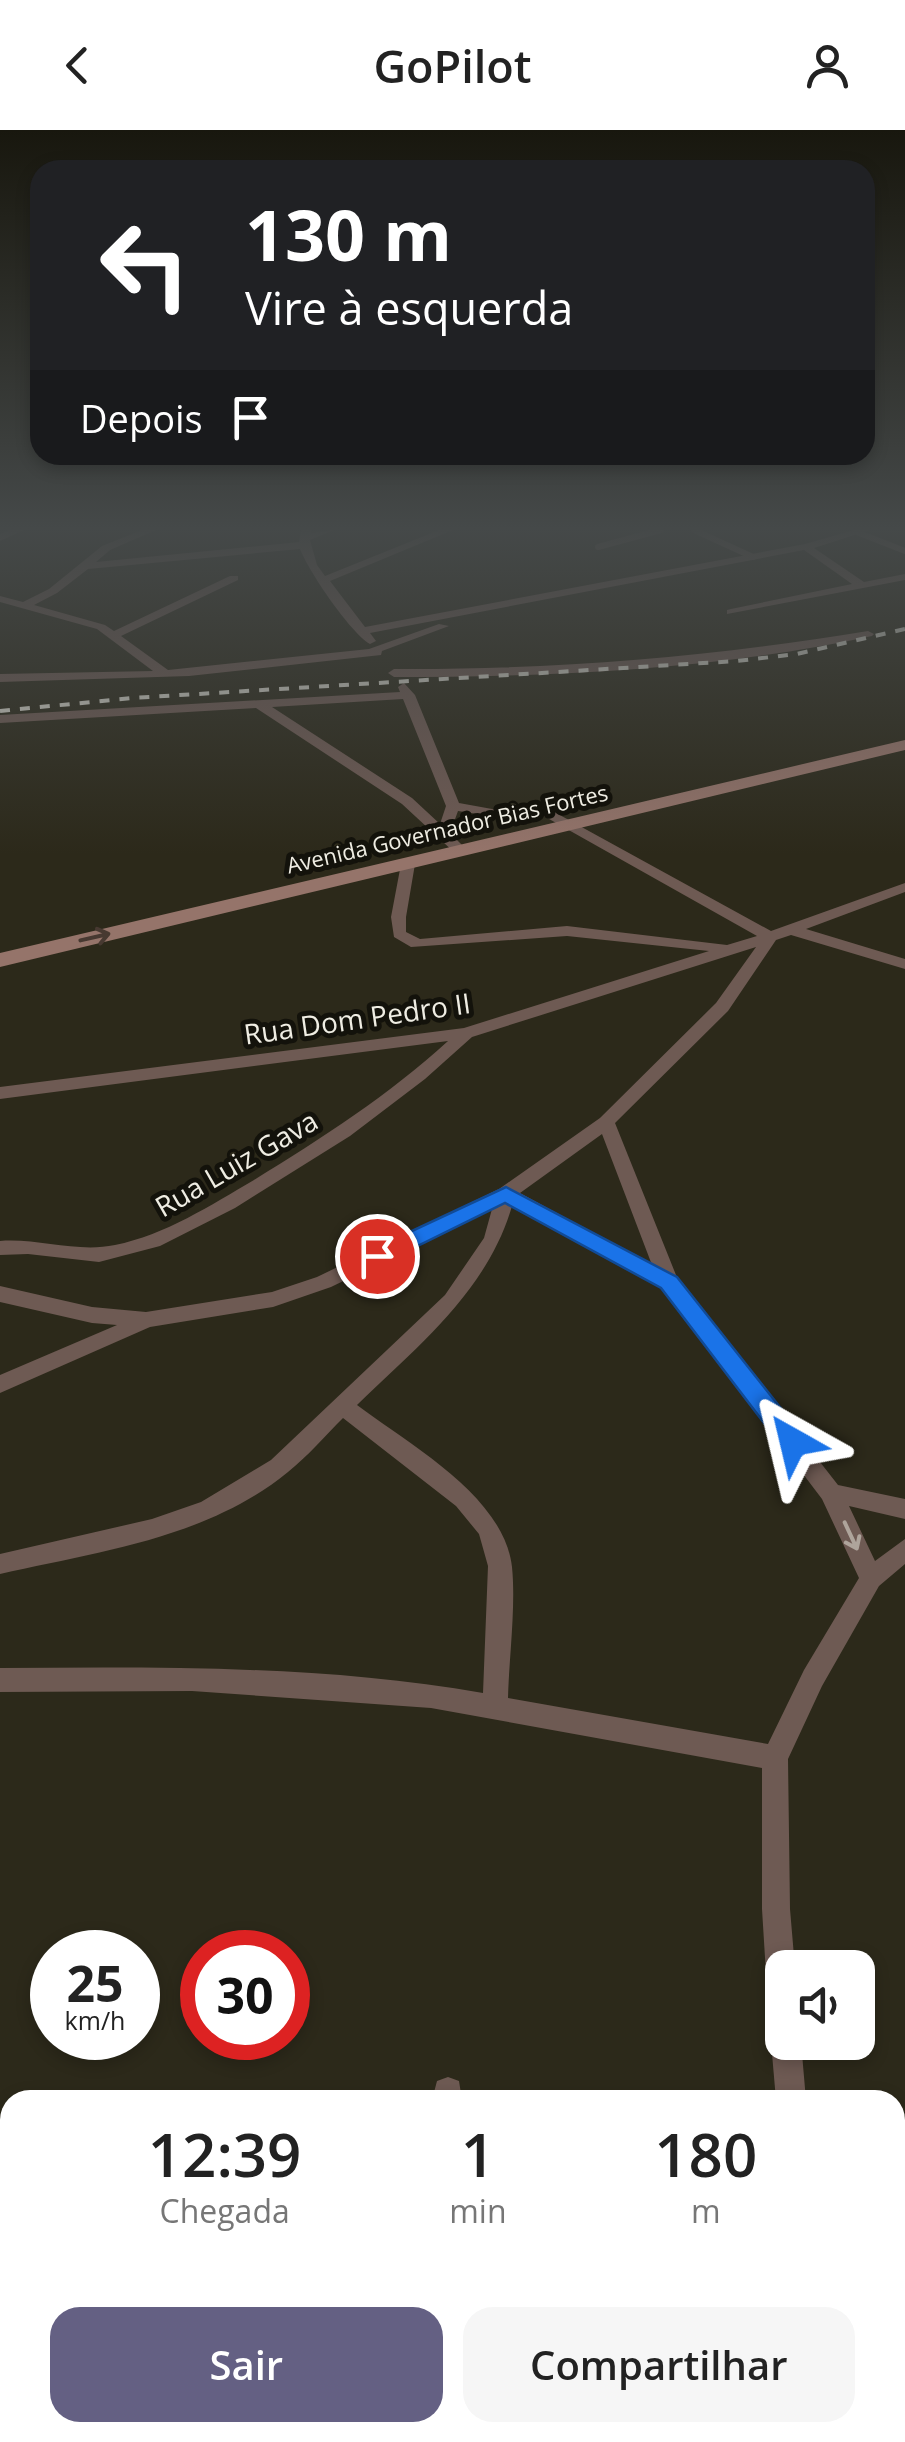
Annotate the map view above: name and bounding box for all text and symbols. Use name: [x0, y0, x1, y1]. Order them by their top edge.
text: GoPilot: [373, 35, 532, 96]
icon: back: [50, 38, 105, 93]
icon: person: [800, 38, 855, 93]
text: 130 m: [245, 186, 452, 282]
icon: left: [80, 200, 210, 330]
text: Vire à esquerda: [245, 277, 573, 338]
icon: arrive: [223, 390, 278, 445]
text: Depois: [80, 392, 203, 444]
street label: Avenida Governador Bias Fortes: [283, 776, 611, 880]
one-way arrow: [78, 927, 110, 945]
street label: Rua Dom Pedro II: [241, 983, 473, 1053]
street label: Rua Luiz Gava: [148, 1101, 324, 1225]
pin: [335, 1214, 420, 1299]
icon: arrive: [350, 1229, 405, 1284]
position arrow: [741, 1390, 845, 1494]
one-way arrow: [842, 1520, 861, 1550]
speed limit sign: 30: [180, 1930, 310, 2060]
text: 25: [66, 1949, 124, 2017]
map controls: [765, 1950, 875, 2060]
button: sound: [765, 1950, 875, 2060]
text: km/h: [65, 2003, 125, 2037]
text: 12:39: [148, 2113, 301, 2195]
text: 1: [461, 2113, 495, 2195]
text: 180: [654, 2113, 757, 2195]
text: Chegada: [159, 2189, 290, 2232]
text: min: [449, 2189, 507, 2232]
text: m: [691, 2189, 721, 2232]
button: Sair: [50, 2307, 443, 2422]
button: Compartilhar: [463, 2307, 855, 2422]

